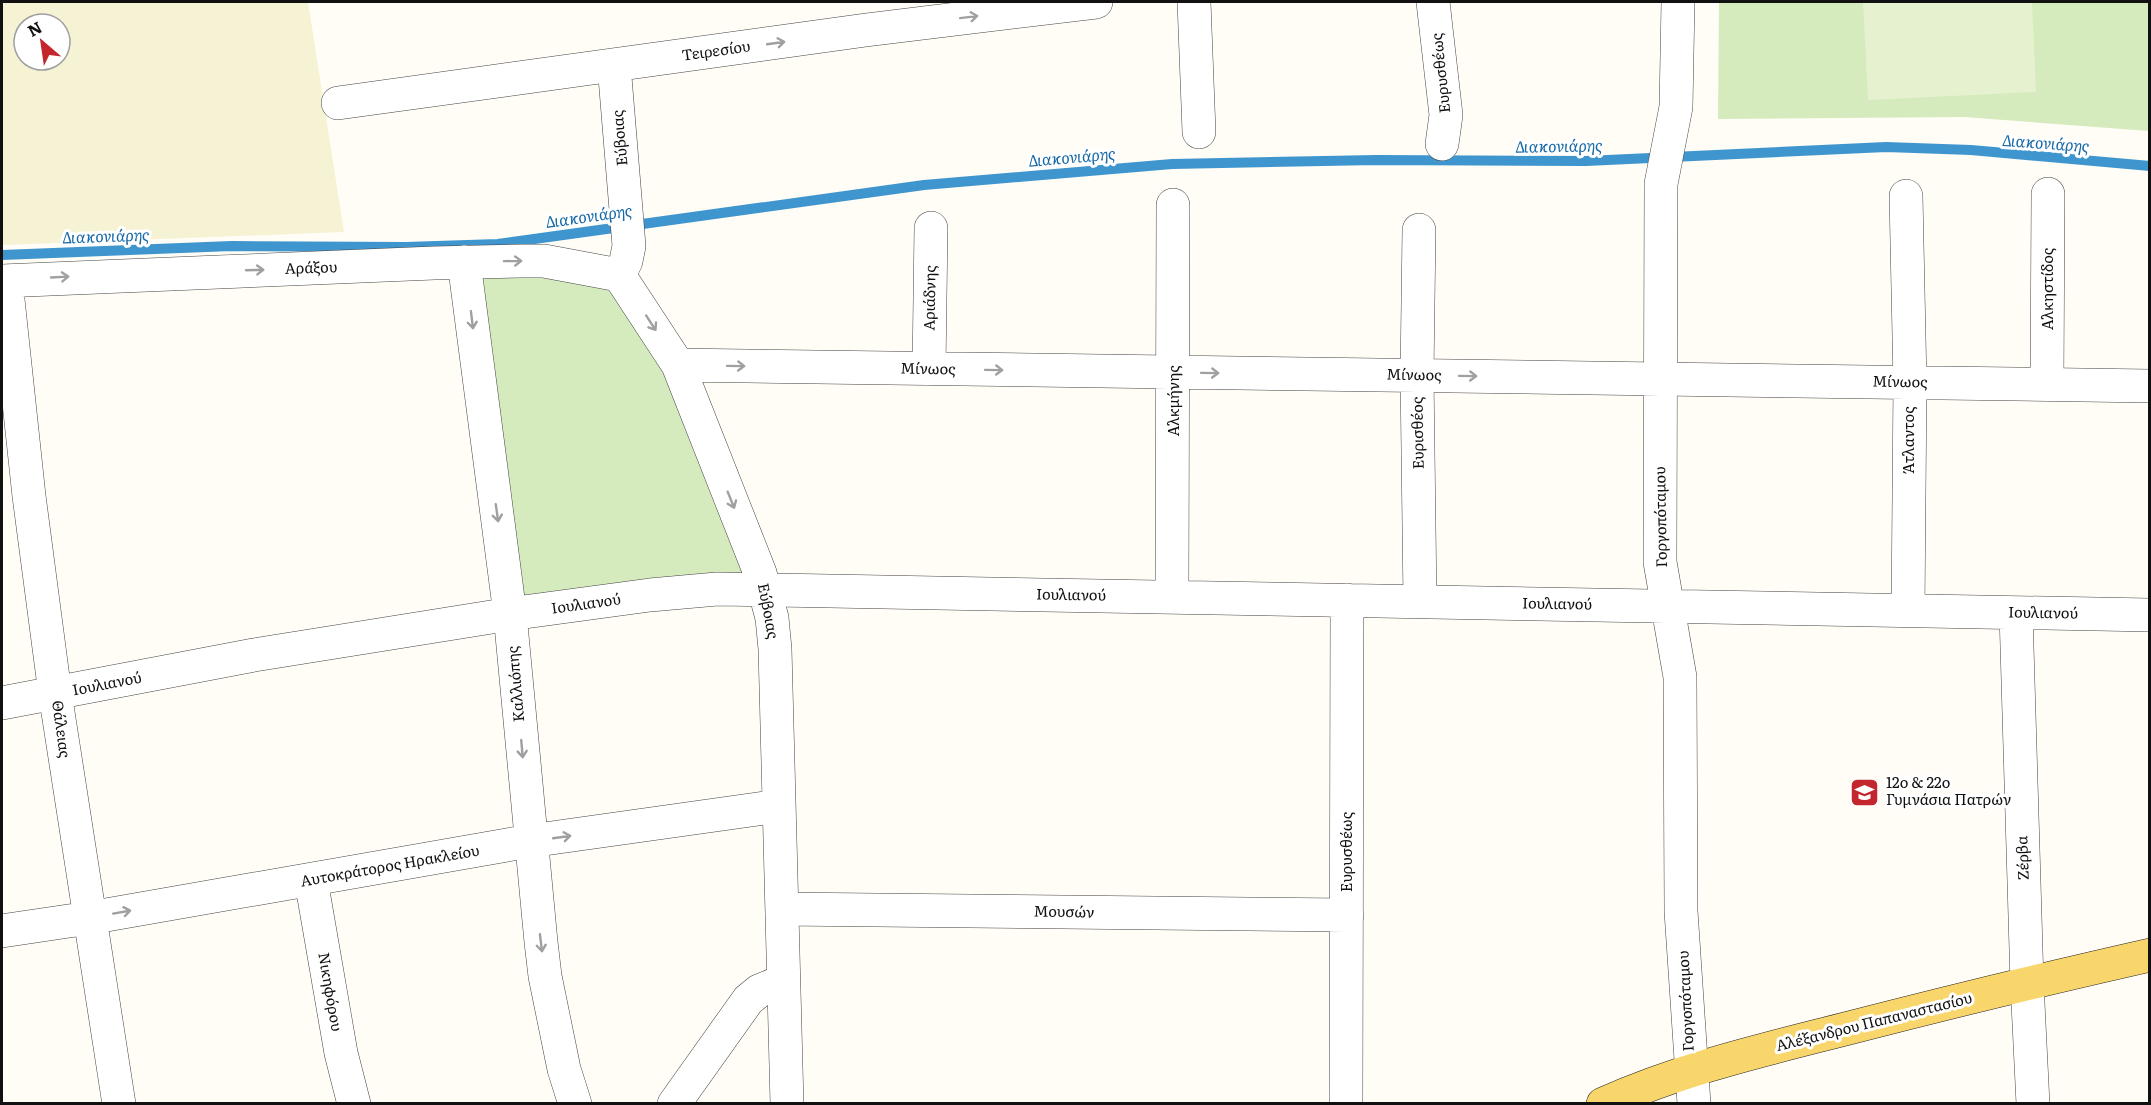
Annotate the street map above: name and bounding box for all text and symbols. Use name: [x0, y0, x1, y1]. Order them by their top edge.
north arrow: [12, 12, 72, 72]
one-way arrow: [959, 12, 978, 23]
text: N: [23, 14, 46, 42]
street label: Ευρυσθέως: [1424, 32, 1455, 114]
street label: Τειρεσίου: [680, 33, 752, 66]
one-way arrow: [765, 37, 785, 48]
street label: Εύβοιας: [605, 109, 632, 167]
water label: Διακονιάρης: [2002, 127, 2091, 157]
water label: Διακονιάρης: [1515, 132, 1603, 158]
water label: Διακονιάρης: [1027, 140, 1117, 172]
water label: Διακονιάρης: [544, 197, 634, 233]
water label: Διακονιάρης: [62, 221, 150, 249]
street label: Αλκηστίδος: [2035, 247, 2058, 330]
street label: Αράξου: [284, 254, 338, 279]
one-way arrow: [502, 255, 522, 267]
one-way arrow: [244, 264, 264, 276]
street label: Αριάδνης: [916, 265, 941, 331]
one-way arrow: [49, 272, 69, 283]
one-way arrow: [467, 310, 478, 329]
one-way arrow: [645, 315, 657, 331]
street label: Μίνωος: [900, 356, 956, 379]
one-way arrow: [726, 360, 746, 372]
street label: Μίνωος: [1386, 362, 1442, 385]
one-way arrow: [984, 364, 1004, 375]
street label: Αλκμήνης: [1161, 365, 1184, 437]
one-way arrow: [1200, 367, 1220, 378]
street label: Μίνωος: [1872, 369, 1928, 392]
one-way arrow: [1458, 370, 1478, 382]
street label: Ευρισθέος: [1404, 396, 1429, 470]
street label: Άτλαντος: [1896, 406, 1919, 474]
street label: Γοργοπόταμου: [1647, 466, 1672, 568]
one-way arrow: [726, 490, 737, 509]
one-way arrow: [492, 503, 503, 523]
street label: Εύβοιας: [753, 581, 786, 641]
street label: Ιουλιανού: [1036, 581, 1106, 606]
street label: Ιουλιανού: [550, 586, 622, 619]
street label: Ιουλιανού: [1522, 590, 1592, 615]
street label: Ιουλιανού: [2008, 599, 2078, 624]
street label: Καλλιόπης: [500, 645, 529, 723]
street label: Ιουλιανού: [70, 665, 144, 700]
street label: Θάλειας: [47, 698, 78, 760]
one-way arrow: [517, 739, 528, 758]
place label: 12ο & 22ο Γυμνάσια Πατρών: [1886, 770, 2011, 810]
school or university icon: 12ο & 22ο Γυμνάσια Πατρών: [1849, 776, 1881, 808]
street label: Ευρυσθέως: [1334, 811, 1357, 892]
one-way arrow: [552, 831, 572, 842]
street label: Ζέρβα: [2009, 835, 2034, 881]
street label: Αυτοκράτορος Ηρακλείου: [298, 837, 481, 892]
street label: Μουσών: [1033, 898, 1095, 923]
one-way arrow: [111, 907, 131, 918]
one-way arrow: [536, 933, 547, 953]
street label: Νικηφόρου: [313, 950, 350, 1033]
street label: Γοργοπόταμου: [1670, 950, 1699, 1052]
street label: Αλέξανδρου Παπαναστασίου: [1773, 985, 1974, 1056]

